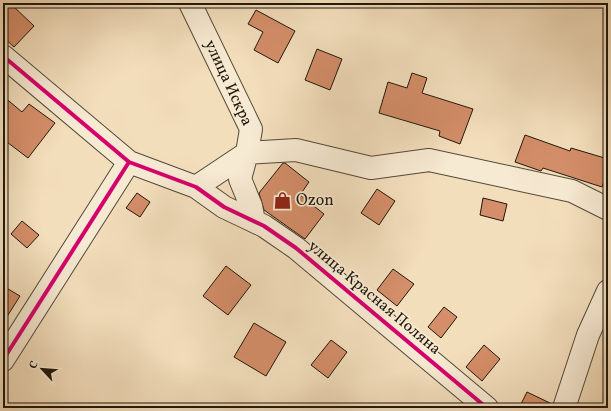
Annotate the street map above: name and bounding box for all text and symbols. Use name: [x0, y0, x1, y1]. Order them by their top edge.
street label: улица Искра: [198, 36, 258, 130]
place label: Ozon: [296, 190, 334, 212]
shop icon: Ozon: [273, 191, 293, 211]
street label: улица Красная Поляна: [303, 236, 445, 360]
north arrow: [22, 349, 62, 389]
text: С: [26, 359, 43, 372]

